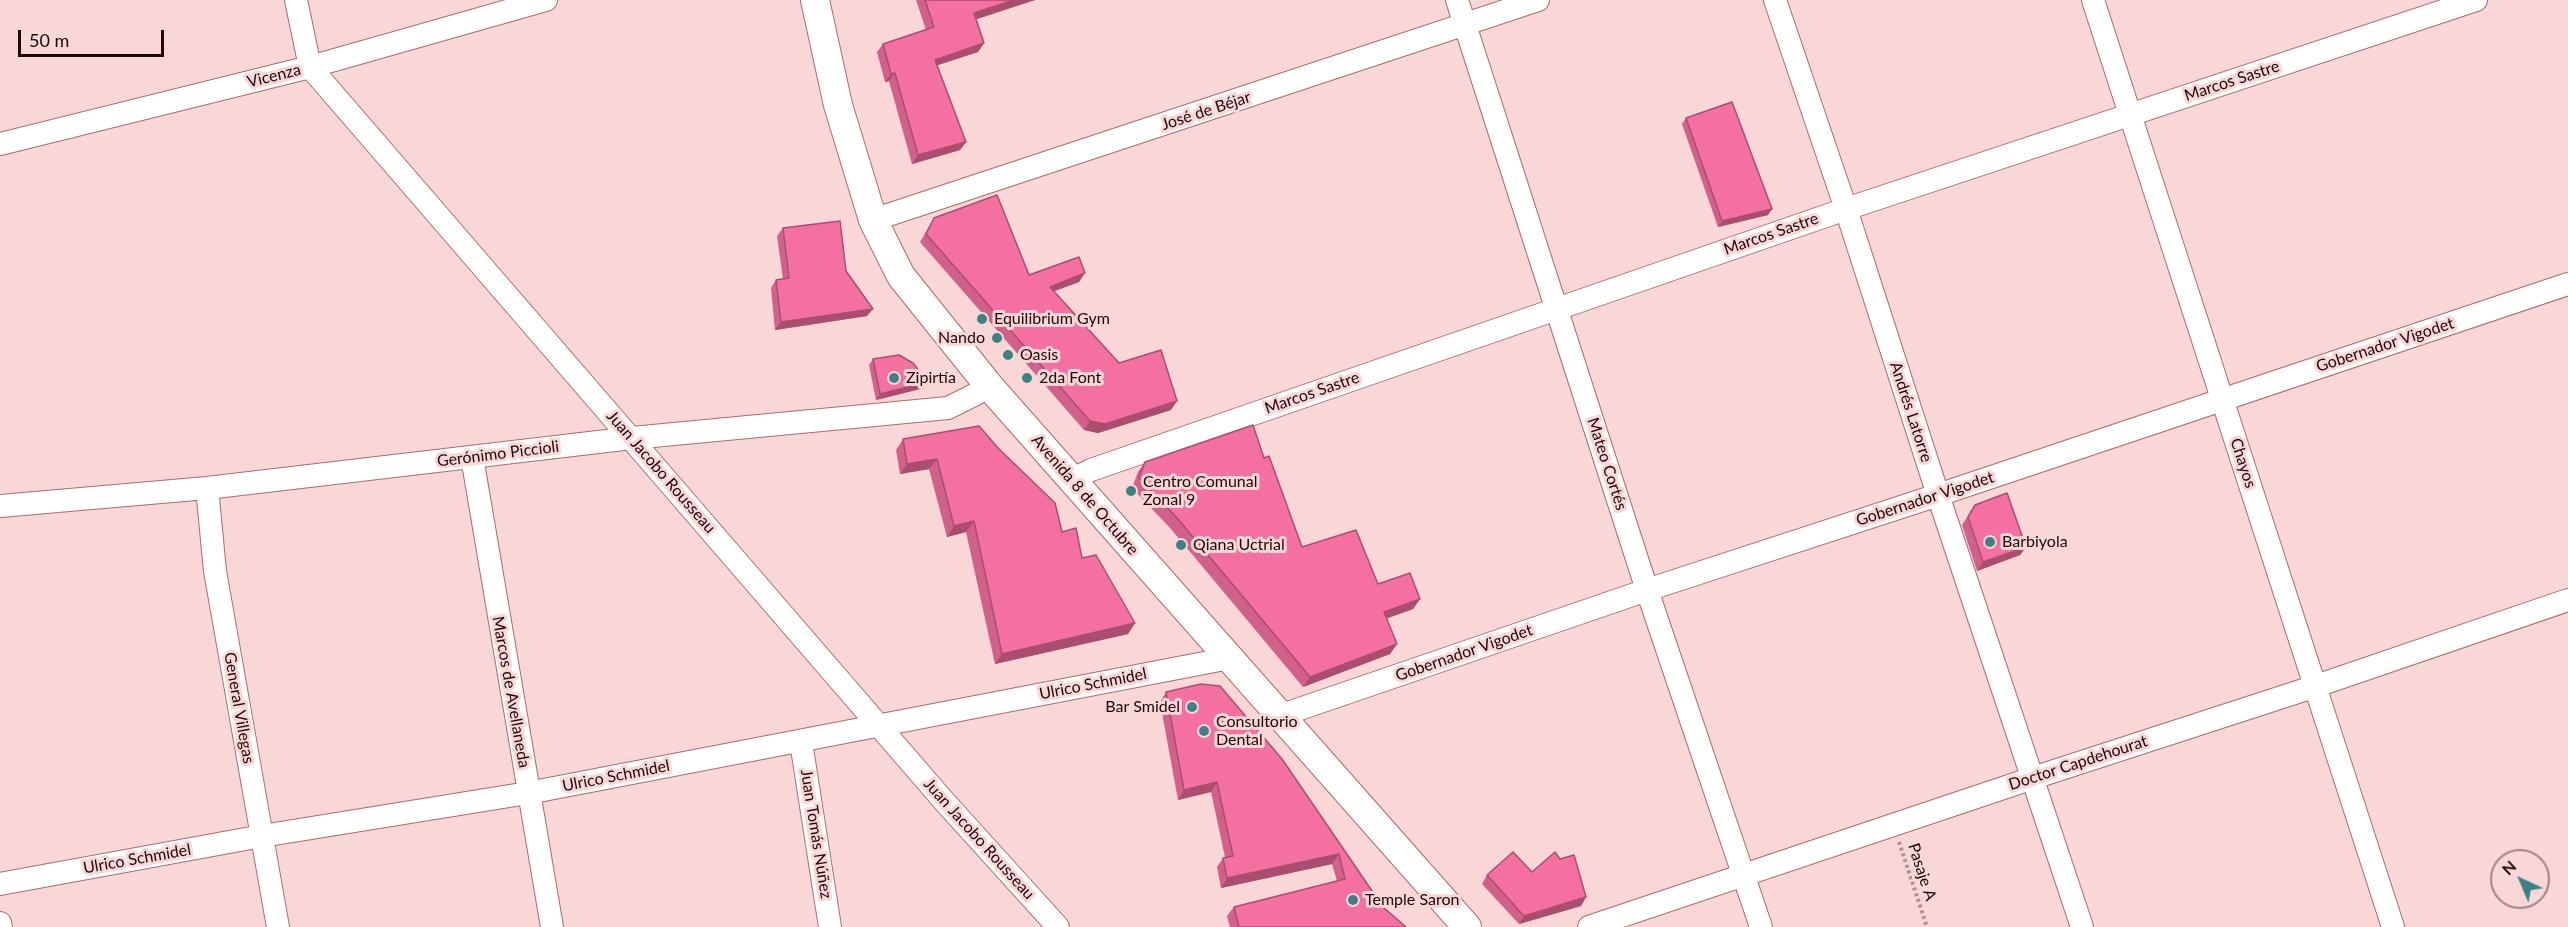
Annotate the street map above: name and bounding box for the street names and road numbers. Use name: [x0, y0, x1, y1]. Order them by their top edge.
street label: Marcos Sastre: [2182, 57, 2282, 105]
street label: Vicenza: [245, 60, 303, 92]
street label: José de Béjar: [1159, 88, 1253, 134]
street label: Marcos Sastre: [1721, 209, 1821, 259]
street label: Gobernador Vigodet: [2314, 314, 2456, 376]
street label: Andrés Latorre: [1886, 359, 1936, 465]
street label: Marcos Sastre: [1262, 368, 1362, 418]
street label: Juan Jacobo Rousseau: [603, 407, 719, 537]
street label: Mateo Cortés: [1583, 415, 1631, 513]
street label: Avenida 8 de Octubre: [1027, 431, 1143, 559]
street label: Chayos: [2226, 436, 2260, 490]
street label: Gerónimo Piccioli: [436, 437, 560, 471]
street label: Gobernador Vigodet: [1854, 468, 1996, 530]
street label: Marcos de Avellaneda: [488, 615, 534, 769]
street label: Gobernador Vigodet: [1393, 621, 1535, 685]
street label: General Villegas: [220, 651, 258, 765]
street label: Ulrico Schmidel: [1038, 664, 1148, 704]
street label: Doctor Capdehourat: [2006, 732, 2150, 794]
street label: Ulrico Schmidel: [561, 756, 671, 796]
street label: Juan Tomás Núñez: [796, 768, 836, 900]
street label: Juan Jacobo Rousseau: [920, 775, 1038, 903]
street label: Ulrico Schmidel: [82, 840, 192, 878]
street label: Pasaje A: [1904, 841, 1940, 903]

